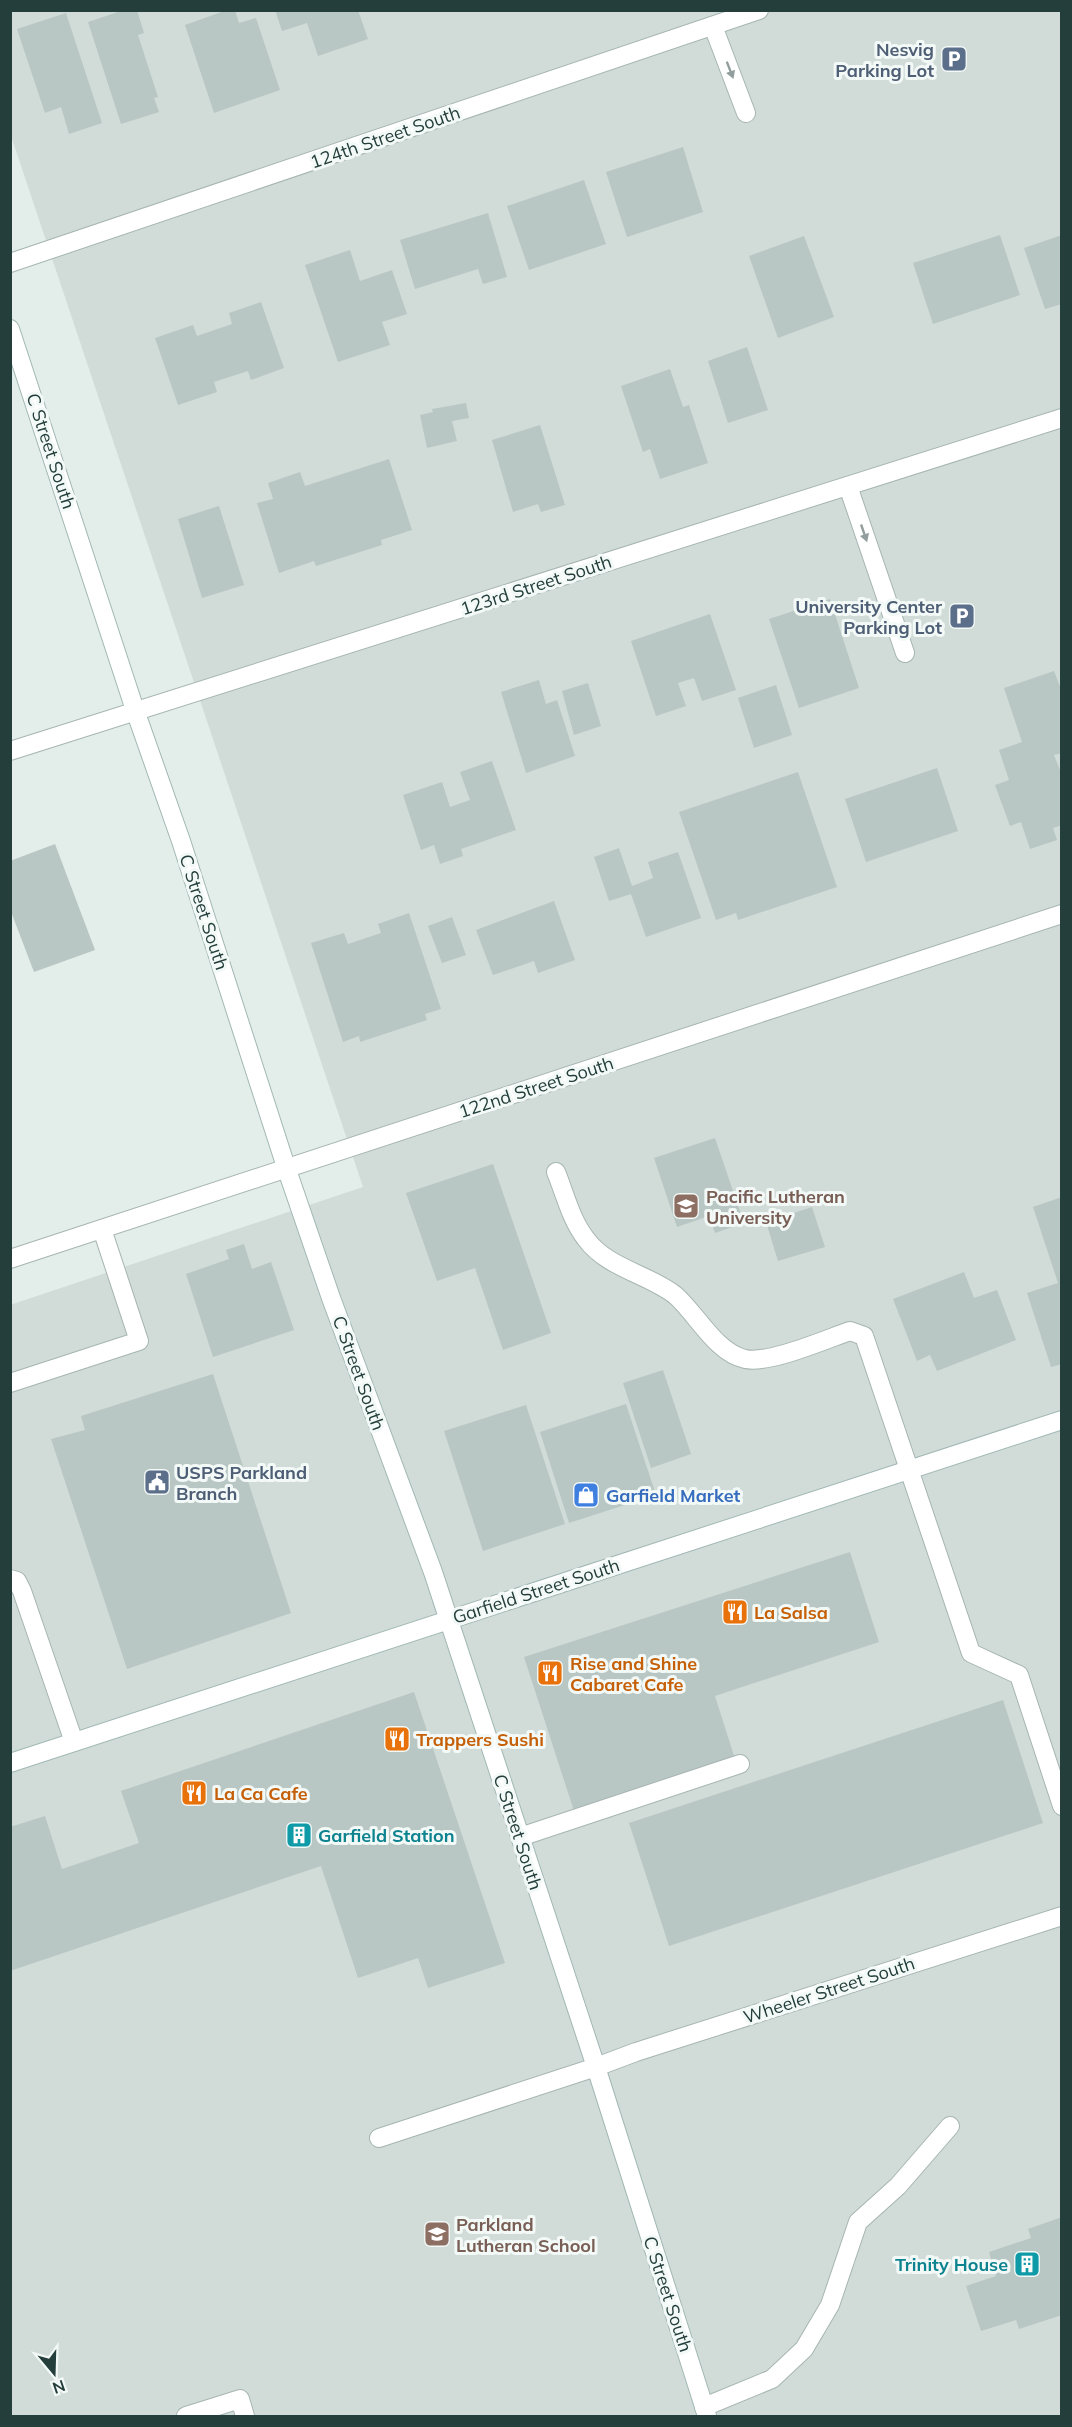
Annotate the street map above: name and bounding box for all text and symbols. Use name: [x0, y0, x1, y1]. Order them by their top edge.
place label: Nesvig Parking Lot: [835, 38, 934, 82]
parking icon: Nesvig Parking Lot: [939, 44, 969, 74]
one-way arrow: [725, 61, 735, 79]
street label: 124th Street South: [307, 101, 463, 173]
street label: C Street South: [21, 390, 81, 512]
one-way arrow: [860, 524, 869, 542]
street label: 123rd Street South: [458, 550, 614, 620]
place label: University Center Parking Lot: [795, 595, 943, 639]
parking icon: University Center Parking Lot: [947, 601, 977, 631]
street label: C Street South: [174, 851, 234, 973]
street label: 122nd Street South: [456, 1051, 616, 1123]
place label: Pacific Lutheran University: [706, 1185, 845, 1229]
school or university icon: Pacific Lutheran University: [671, 1191, 701, 1221]
street label: C Street South: [328, 1313, 390, 1433]
place label: USPS Parkland Branch: [176, 1461, 307, 1505]
public building icon: USPS Parkland Branch: [142, 1467, 172, 1497]
shop icon: Garfield Market: [571, 1480, 601, 1510]
place label: Garfield Market: [606, 1484, 740, 1507]
street label: Garfield Street South: [450, 1553, 622, 1629]
restaurant icon: La Salsa: [720, 1597, 750, 1627]
place label: La Salsa: [754, 1601, 828, 1624]
place label: Rise and Shine Cabaret Cafe: [570, 1652, 697, 1696]
restaurant icon: Rise and Shine Cabaret Cafe: [535, 1658, 565, 1688]
restaurant icon: Trappers Sushi: [382, 1724, 412, 1754]
place label: Trappers Sushi: [416, 1728, 544, 1751]
street label: C Street South: [488, 1771, 548, 1893]
restaurant icon: La Ca Cafe: [179, 1778, 209, 1808]
place label: La Ca Cafe: [214, 1782, 308, 1805]
building icon: Garfield Station: [284, 1820, 314, 1850]
place label: Garfield Station: [318, 1824, 455, 1847]
street label: Wheeler Street South: [740, 1951, 918, 2029]
place label: Parkland Lutheran School: [456, 2213, 596, 2257]
school or university icon: Parkland Lutheran School: [422, 2219, 452, 2249]
street label: C Street South: [638, 2233, 698, 2355]
building icon: Trinity House: [1012, 2249, 1042, 2279]
place label: Trinity House: [895, 2253, 1008, 2276]
north arrow: [24, 2343, 84, 2403]
text: N: [50, 2376, 68, 2399]

